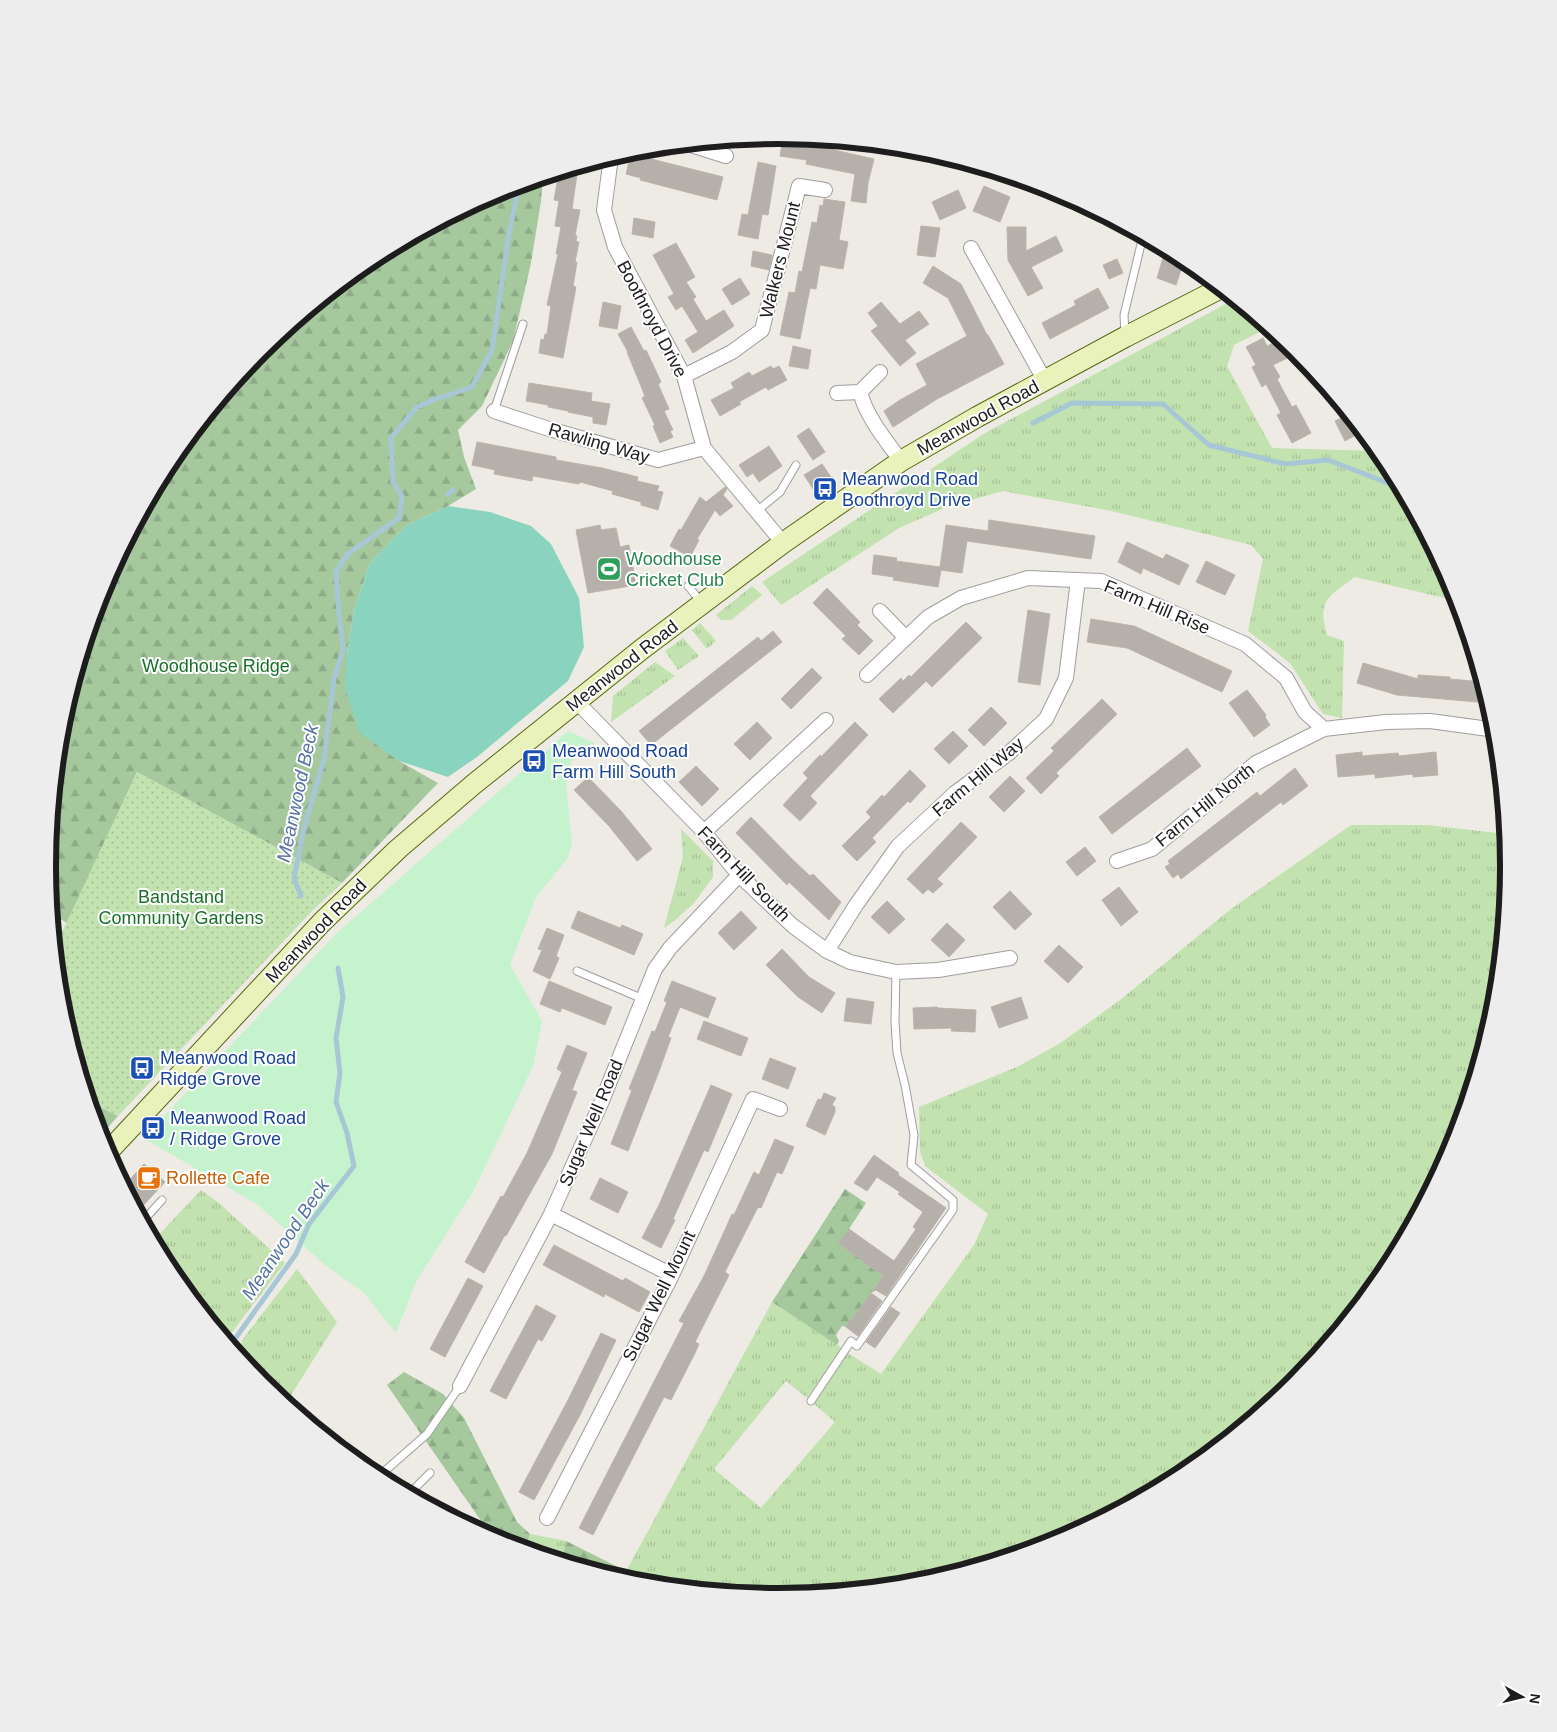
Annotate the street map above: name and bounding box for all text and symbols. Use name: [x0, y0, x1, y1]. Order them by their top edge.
street label: Walkers Mount: [756, 200, 804, 320]
street label: Boothroyd Drive: [613, 257, 691, 381]
street label: Meanwood Road: [914, 376, 1042, 460]
street label: Rawling Way: [546, 419, 652, 467]
place label: Meanwood Road Boothroyd Drive: [842, 469, 978, 510]
bus stop icon: Meanwood Road Boothroyd Drive: [812, 476, 838, 502]
place label: Woodhouse Cricket Club: [626, 549, 724, 590]
sports icon: Woodhouse Cricket Club: [596, 556, 622, 582]
street label: Farm Hill Rise: [1101, 576, 1213, 638]
street label: Meanwood Road: [562, 616, 682, 716]
park label: Woodhouse Ridge: [142, 656, 290, 676]
water label: Meanwood Beck: [273, 721, 323, 864]
street label: Farm Hill Way: [929, 733, 1027, 821]
place label: Meanwood Road Farm Hill South: [552, 741, 688, 782]
bus stop icon: Meanwood Road Farm Hill South: [521, 748, 547, 774]
street label: Farm Hill North: [1152, 759, 1258, 851]
street label: Farm Hill South: [694, 822, 794, 926]
street label: Meanwood Road: [262, 875, 370, 987]
park label: Bandstand Community Gardens: [98, 887, 264, 928]
place label: Meanwood Road Ridge Grove: [160, 1048, 296, 1089]
bus stop icon: Meanwood Road Ridge Grove: [129, 1055, 155, 1081]
street label: Sugar Well Road: [555, 1057, 627, 1189]
place label: Meanwood Road / Ridge Grove: [170, 1108, 306, 1149]
bus stop icon: Meanwood Road / Ridge Grove: [140, 1115, 166, 1141]
cafe icon: Rollette Cafe: [136, 1165, 162, 1191]
place label: Rollette Cafe: [166, 1168, 270, 1188]
water label: Meanwood Beck: [237, 1174, 334, 1303]
street label: Sugar Well Mount: [619, 1227, 699, 1365]
north arrow: [1497, 1672, 1547, 1722]
text: N: [1526, 1693, 1544, 1705]

